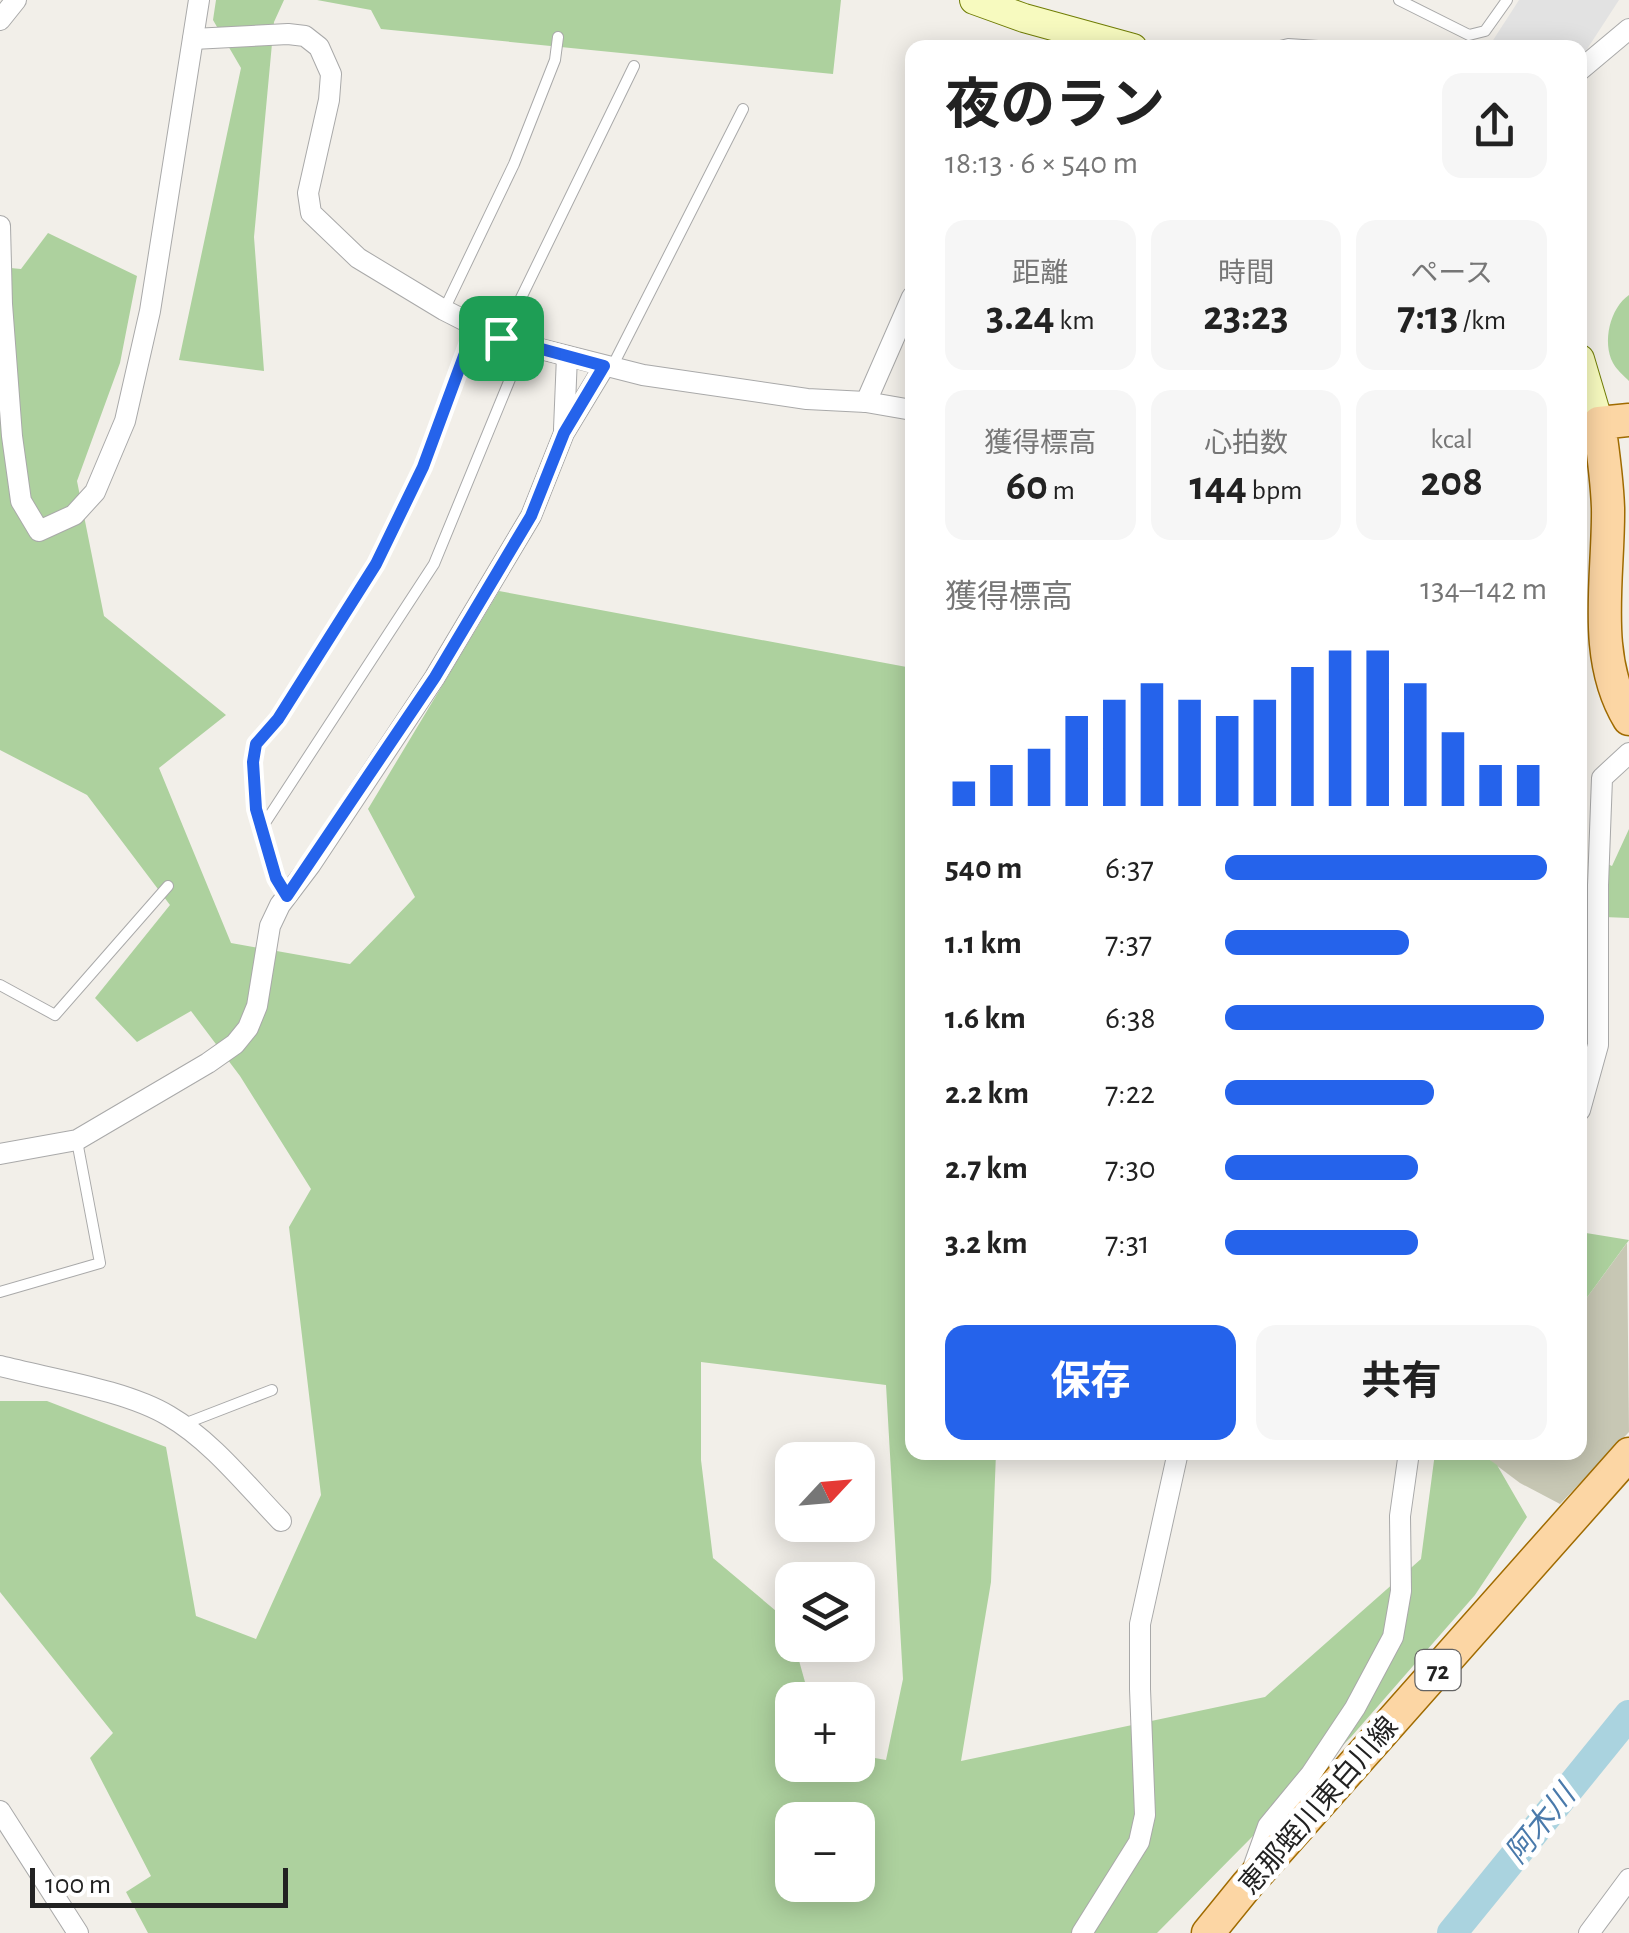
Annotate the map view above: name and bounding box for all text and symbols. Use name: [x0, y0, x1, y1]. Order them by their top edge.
button: share: [1442, 73, 1547, 178]
text: 夜のラン: [945, 79, 1165, 134]
text: 18:13 · 6 × 540 m: [945, 147, 1138, 179]
text: 距離: [1012, 260, 1068, 288]
text: 時間: [1218, 260, 1274, 288]
text: ペース: [1410, 260, 1493, 288]
text: 3.24: [986, 295, 1055, 337]
text: 23:23: [1203, 295, 1289, 337]
text: 7:13: [1397, 295, 1458, 337]
pin: [459, 296, 544, 381]
text: km: [1055, 307, 1095, 335]
text: /km: [1458, 307, 1506, 335]
icon: arrive: [474, 311, 529, 366]
text: kcal: [1430, 426, 1473, 454]
text: 獲得標高: [984, 430, 1096, 458]
text: 心拍数: [1204, 430, 1288, 458]
text: 208: [1420, 461, 1483, 503]
text: 60: [1006, 465, 1048, 507]
text: 144: [1190, 465, 1247, 507]
text: m: [1048, 477, 1075, 505]
text: bpm: [1247, 477, 1302, 505]
text: 134–142 m: [1420, 573, 1547, 605]
text: 獲得標高: [945, 581, 1073, 613]
text: 540 m: [945, 852, 1022, 884]
text: 6:37: [1105, 852, 1154, 884]
text: 1.1 km: [945, 927, 1022, 959]
text: 7:37: [1105, 927, 1152, 959]
text: 1.6 km: [945, 1002, 1026, 1034]
text: 6:38: [1105, 1002, 1156, 1034]
text: 2.2 km: [945, 1077, 1029, 1109]
text: 7:22: [1105, 1077, 1155, 1109]
text: 2.7 km: [945, 1152, 1028, 1184]
text: 7:30: [1105, 1152, 1156, 1184]
text: 3.2 km: [945, 1227, 1028, 1259]
text: 7:31: [1105, 1227, 1150, 1259]
button: 保存: [945, 1325, 1236, 1440]
button: 共有: [1256, 1325, 1547, 1440]
north arrow: [775, 1442, 875, 1542]
map controls: [775, 1442, 875, 1902]
button: layers: [775, 1562, 875, 1662]
road number: 72: [1416, 1650, 1460, 1690]
button: +: [775, 1682, 875, 1782]
street label: 恵那蛭川東白川線: [1234, 1711, 1404, 1900]
water label: 阿木川: [1499, 1777, 1583, 1869]
button: −: [775, 1802, 875, 1902]
scale bar: [30, 1863, 288, 1908]
text: 100 m: [45, 1871, 111, 1899]

